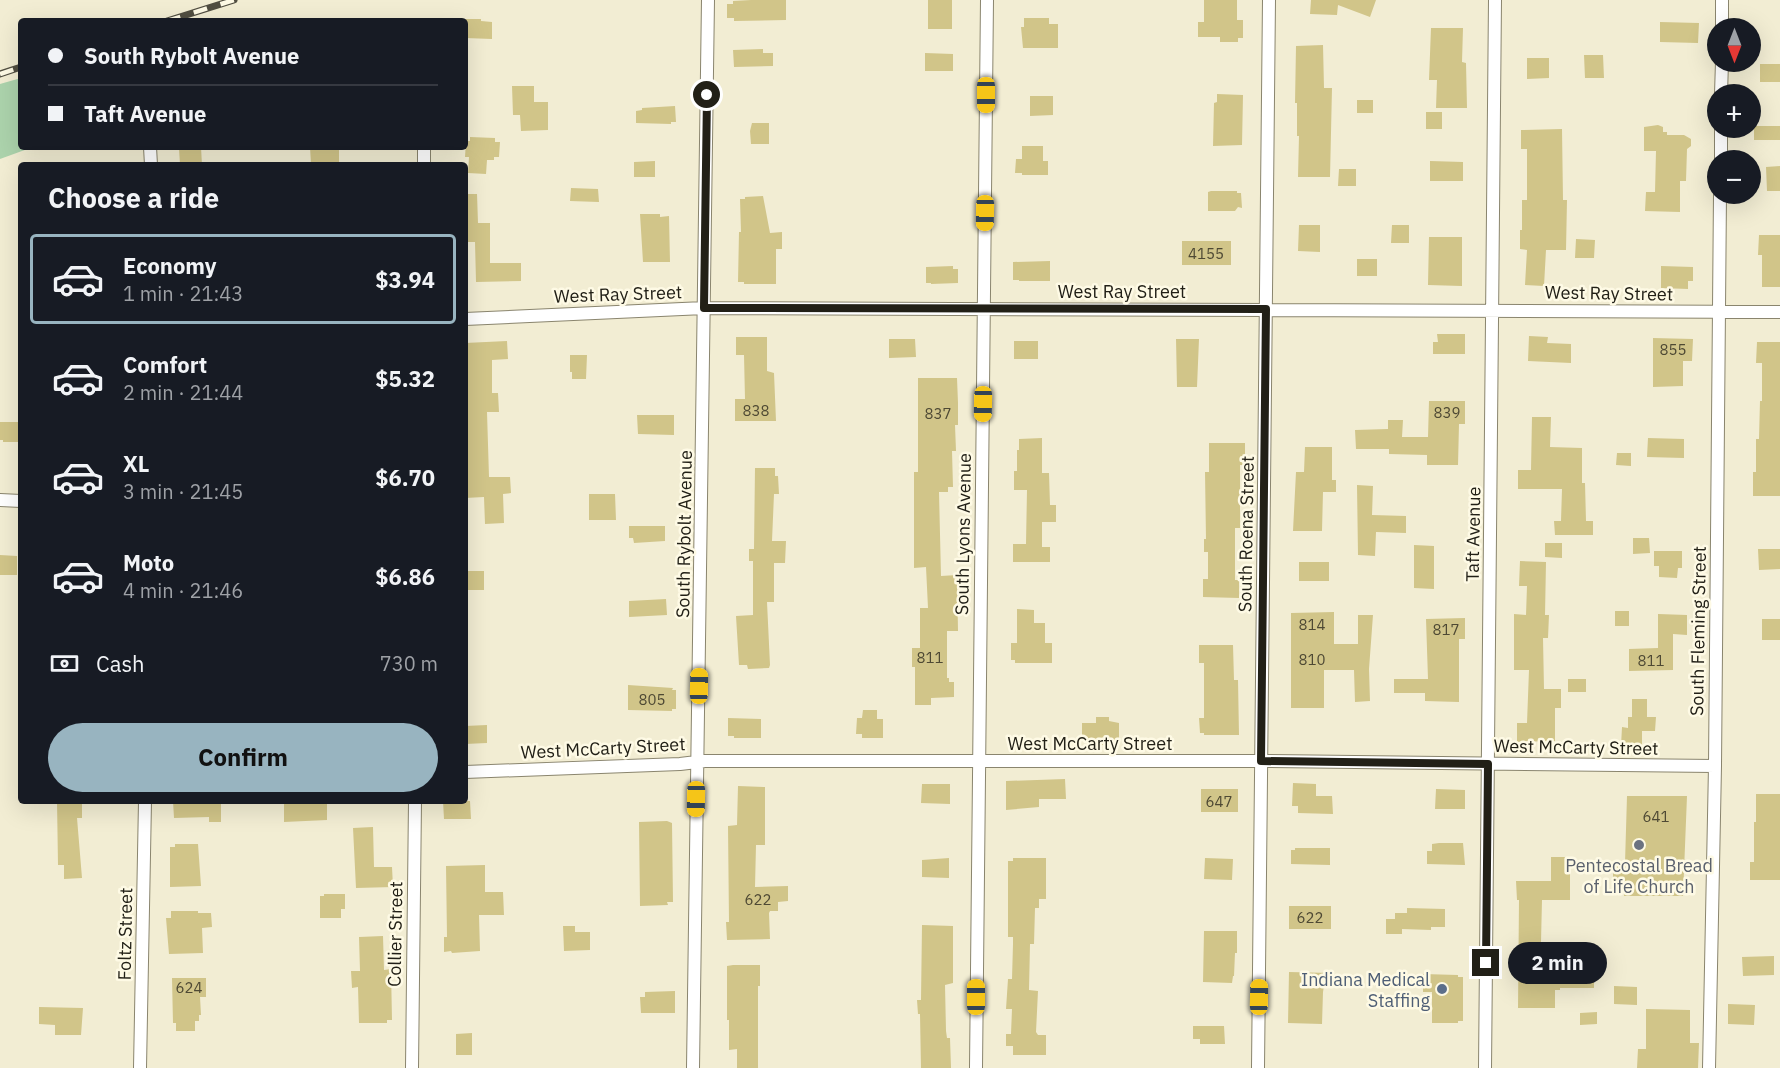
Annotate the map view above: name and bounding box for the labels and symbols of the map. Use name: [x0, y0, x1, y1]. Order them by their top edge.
north arrow: [1707, 18, 1761, 72]
car: [977, 77, 995, 113]
route start: [693, 81, 720, 108]
car: [976, 195, 994, 231]
house number: 4155: [1188, 244, 1224, 263]
street label: West Ray Street: [553, 280, 683, 308]
street label: West Ray Street: [1058, 280, 1186, 303]
street label: West Ray Street: [1545, 280, 1673, 306]
house number: 855: [1659, 340, 1687, 359]
car: [974, 386, 992, 422]
house number: 838: [742, 401, 770, 420]
house number: 839: [1433, 403, 1461, 422]
house number: 837: [924, 404, 952, 423]
street label: South Rybolt Avenue: [671, 450, 697, 618]
street label: South Lyons Avenue: [950, 453, 976, 615]
street label: South Roena Street: [1233, 456, 1259, 612]
street label: Taft Avenue: [1461, 486, 1485, 582]
street label: South Fleming Street: [1685, 546, 1711, 716]
house number: 814: [1298, 615, 1326, 634]
house number: 817: [1432, 620, 1460, 639]
house number: 811: [916, 648, 944, 667]
house number: 810: [1298, 650, 1326, 669]
house number: 811: [1637, 651, 1665, 670]
car: [690, 668, 708, 704]
house number: 805: [638, 690, 666, 709]
street label: West McCarty Street: [520, 732, 686, 764]
street label: West McCarty Street: [1008, 732, 1172, 755]
street label: West McCarty Street: [1493, 734, 1659, 760]
car: [687, 781, 705, 817]
house number: 647: [1205, 792, 1233, 811]
house number: 641: [1642, 807, 1670, 826]
marker: Pentecostal Bread of Life Church: [1632, 838, 1646, 852]
place label: Pentecostal Bread of Life Church: [1565, 854, 1713, 898]
street label: Collier Street: [383, 881, 407, 987]
street label: Foltz Street: [113, 887, 137, 981]
house number: 622: [744, 890, 772, 909]
house number: 622: [1296, 908, 1324, 927]
callout: 2 min: [1507, 942, 1606, 984]
route end: [1472, 949, 1499, 976]
place label: Indiana Medical Staffing: [1301, 968, 1430, 1012]
house number: 624: [175, 978, 203, 997]
car: [967, 979, 985, 1015]
car: [1250, 979, 1268, 1015]
marker: Indiana Medical Staffing: [1435, 982, 1449, 996]

